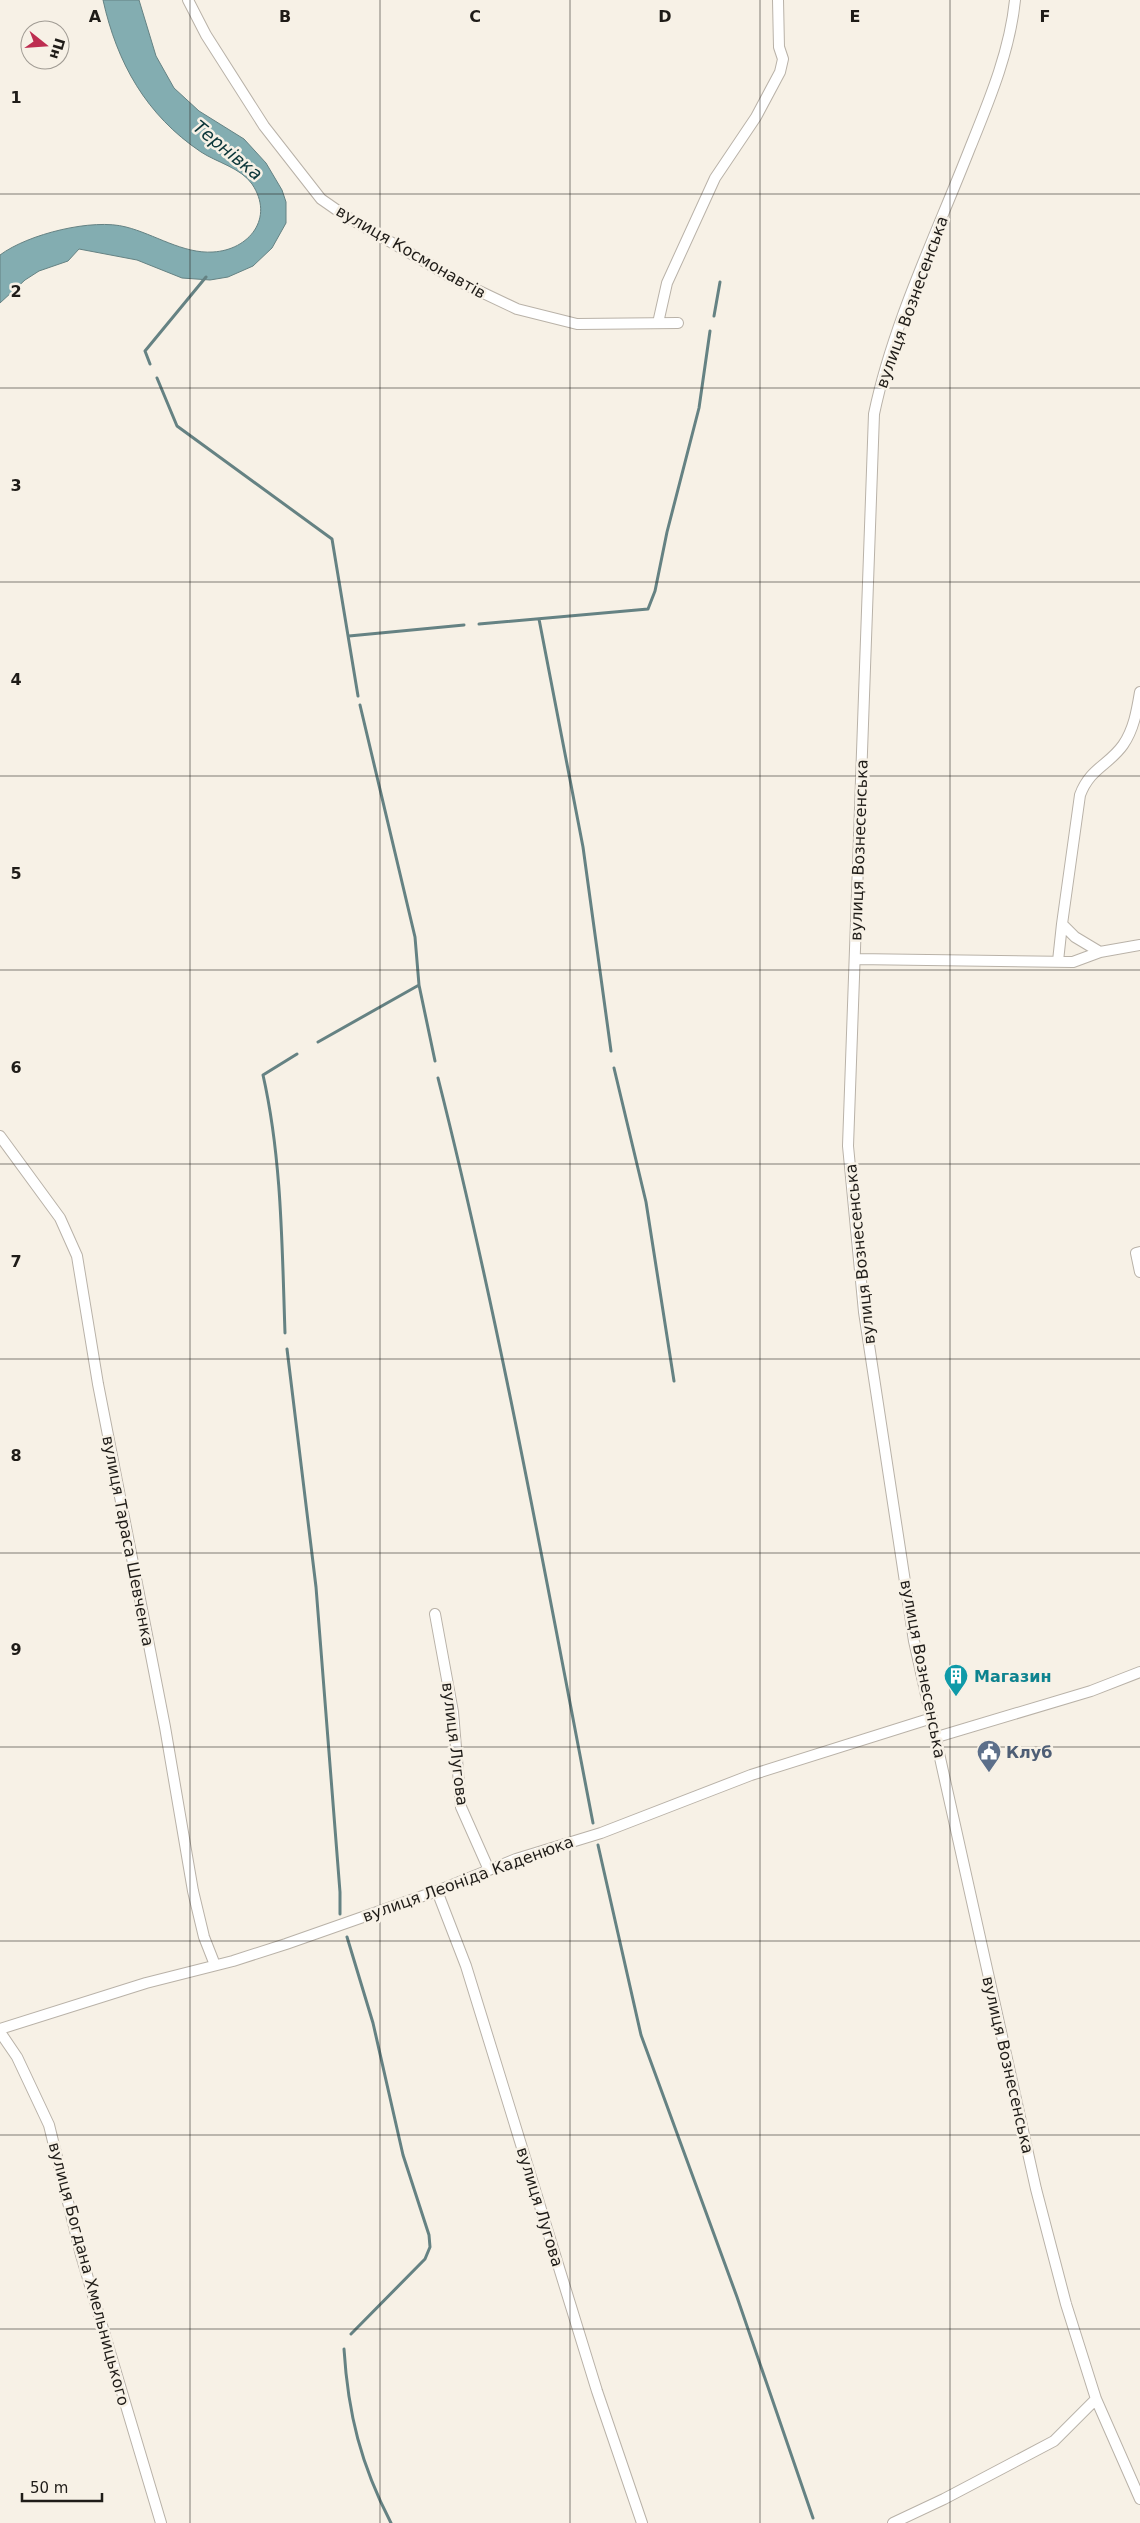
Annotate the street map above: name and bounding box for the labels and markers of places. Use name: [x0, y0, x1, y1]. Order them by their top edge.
building icon: Магазин: [943, 1663, 969, 1697]
place label: Магазин: [974, 1667, 1051, 1686]
public building icon: Клуб: [976, 1739, 1002, 1773]
place label: Клуб: [1006, 1743, 1052, 1762]

